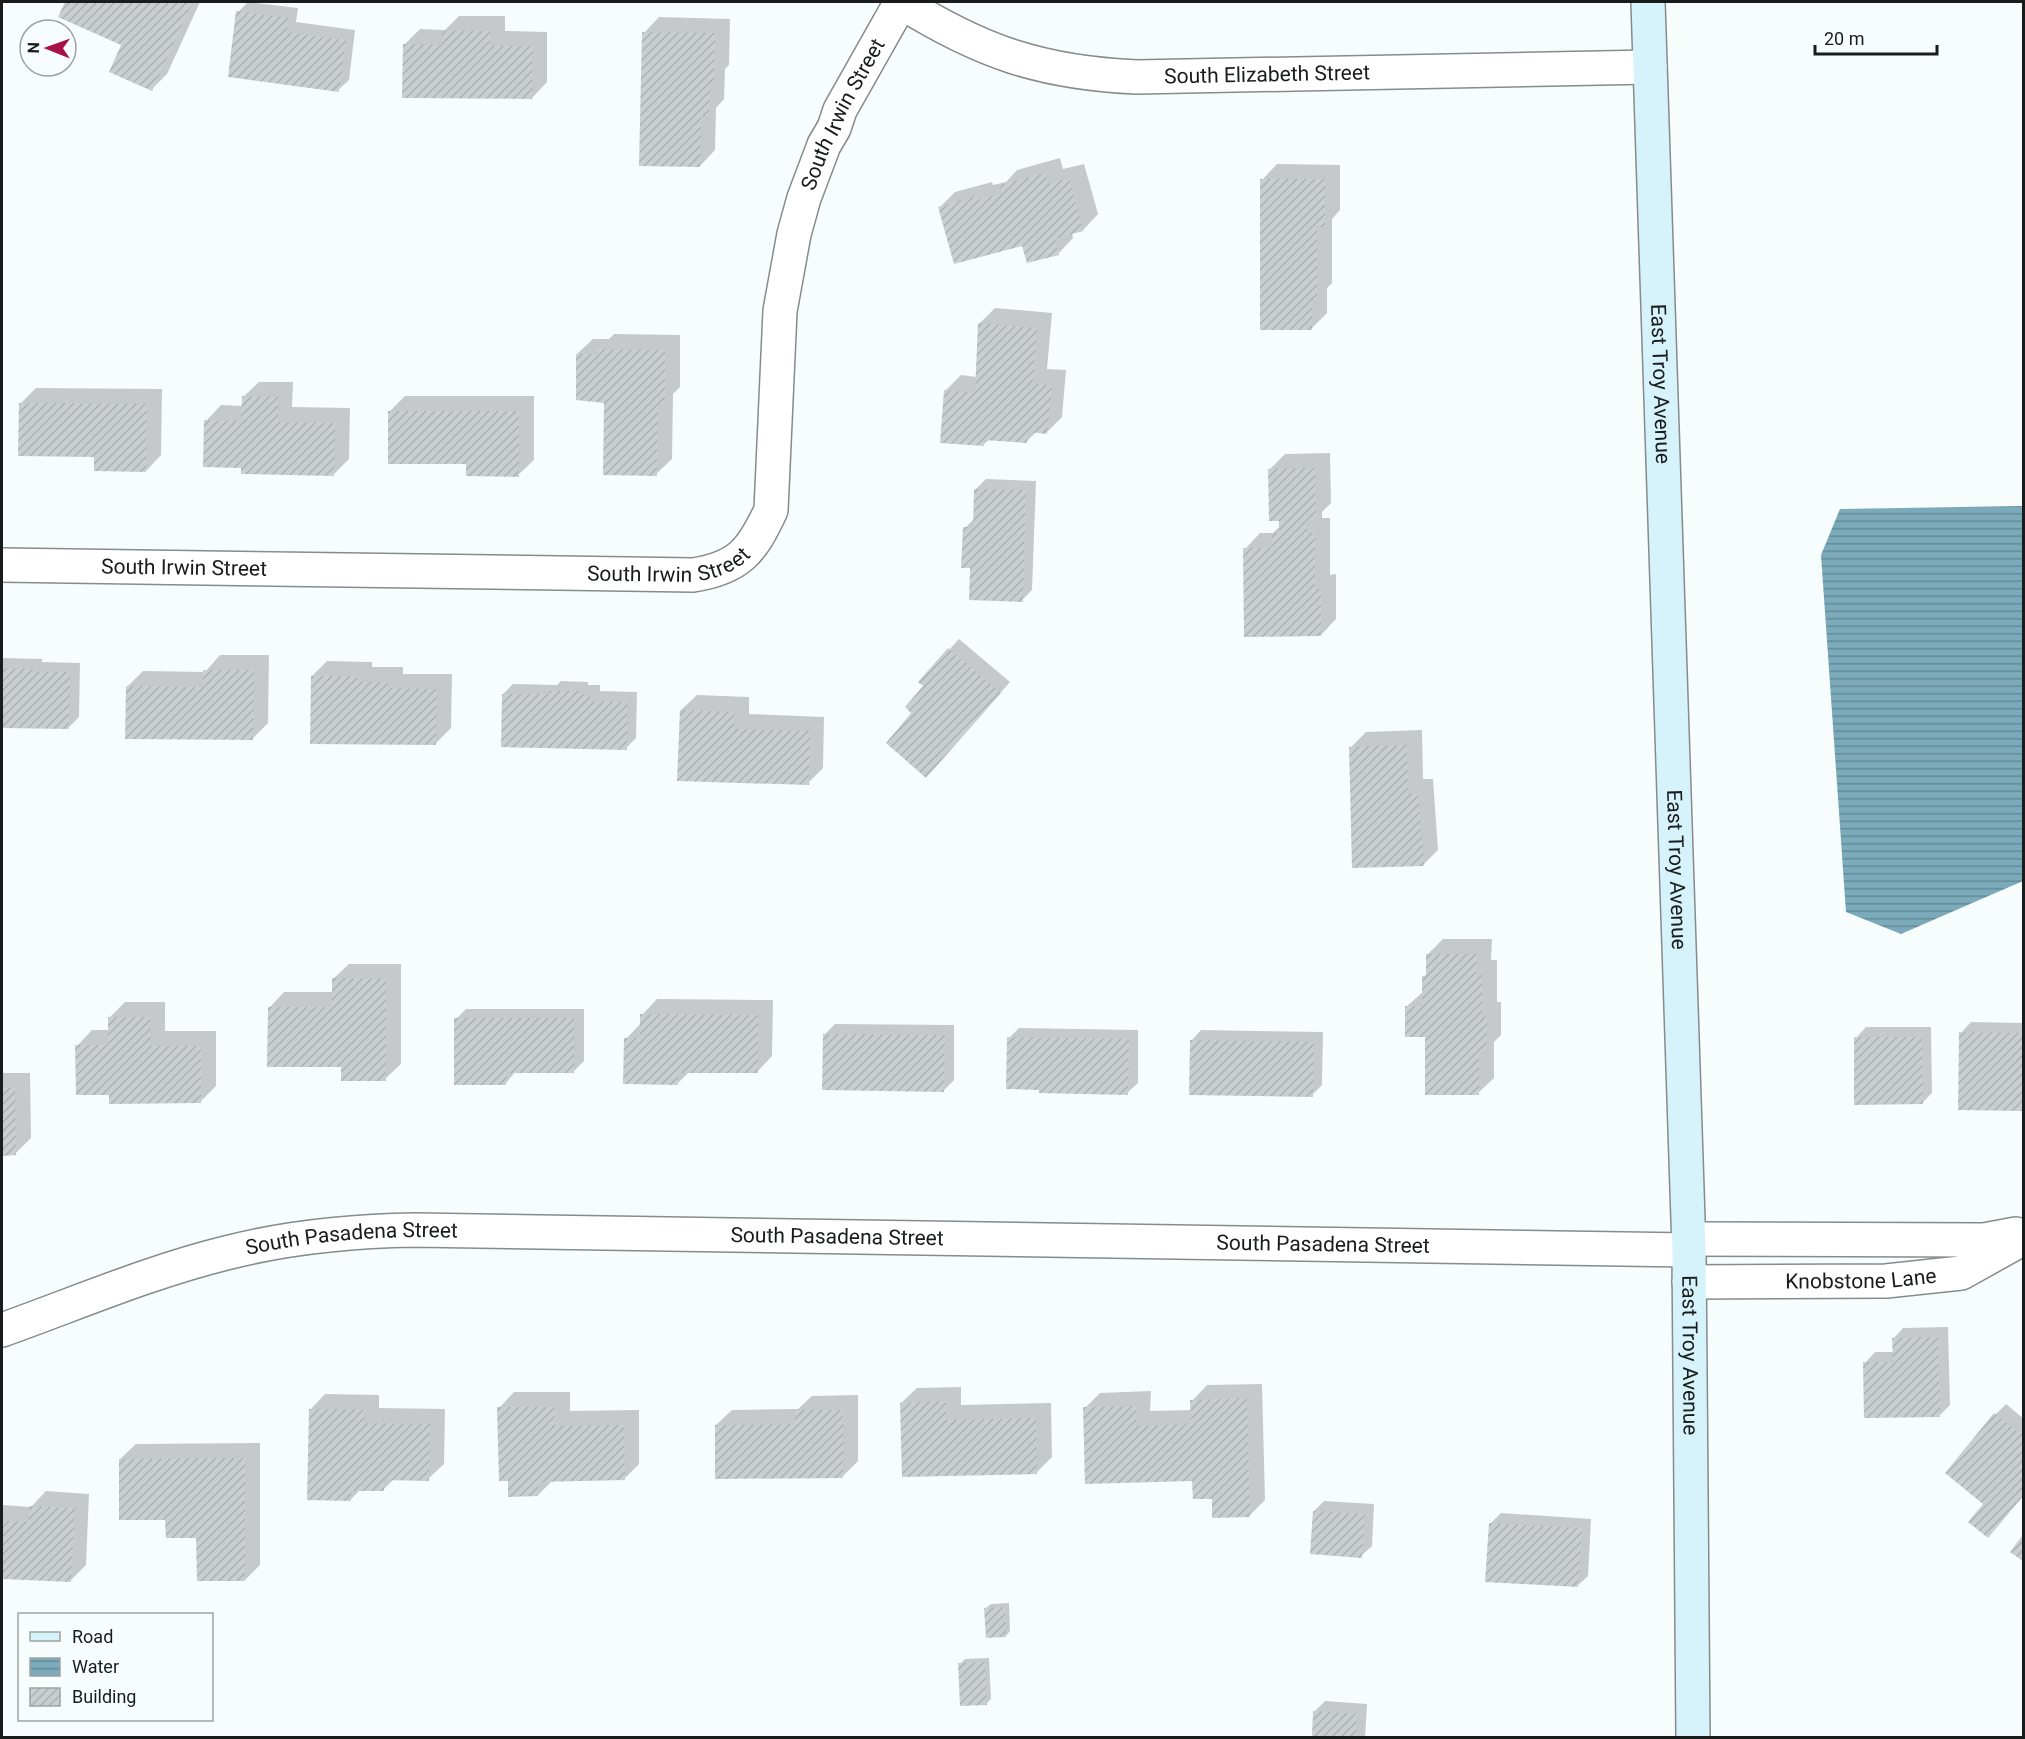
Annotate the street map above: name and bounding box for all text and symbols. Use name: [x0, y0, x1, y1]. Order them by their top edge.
north arrow: [18, 18, 78, 78]
scale bar: [1815, 18, 1936, 56]
text: 20 m: [1824, 28, 1864, 49]
street label: South Irwin Street: [796, 34, 890, 193]
text: N: [24, 42, 43, 54]
street label: South Elizabeth Street: [1164, 60, 1370, 88]
street label: East Troy Avenue: [1646, 303, 1675, 464]
street label: South Irwin Street: [587, 542, 755, 587]
street label: South Irwin Street: [101, 554, 267, 581]
street label: East Troy Avenue: [1662, 789, 1691, 950]
street label: South Pasadena Street: [243, 1218, 458, 1260]
street label: South Pasadena Street: [730, 1223, 944, 1250]
street label: South Pasadena Street: [1216, 1231, 1430, 1258]
street label: Knobstone Lane: [1785, 1264, 1938, 1294]
street label: East Troy Avenue: [1677, 1275, 1703, 1436]
legend: [18, 1613, 213, 1721]
text: Road: [72, 1626, 113, 1647]
text: Water: [72, 1656, 119, 1677]
text: Building: [72, 1686, 136, 1707]

